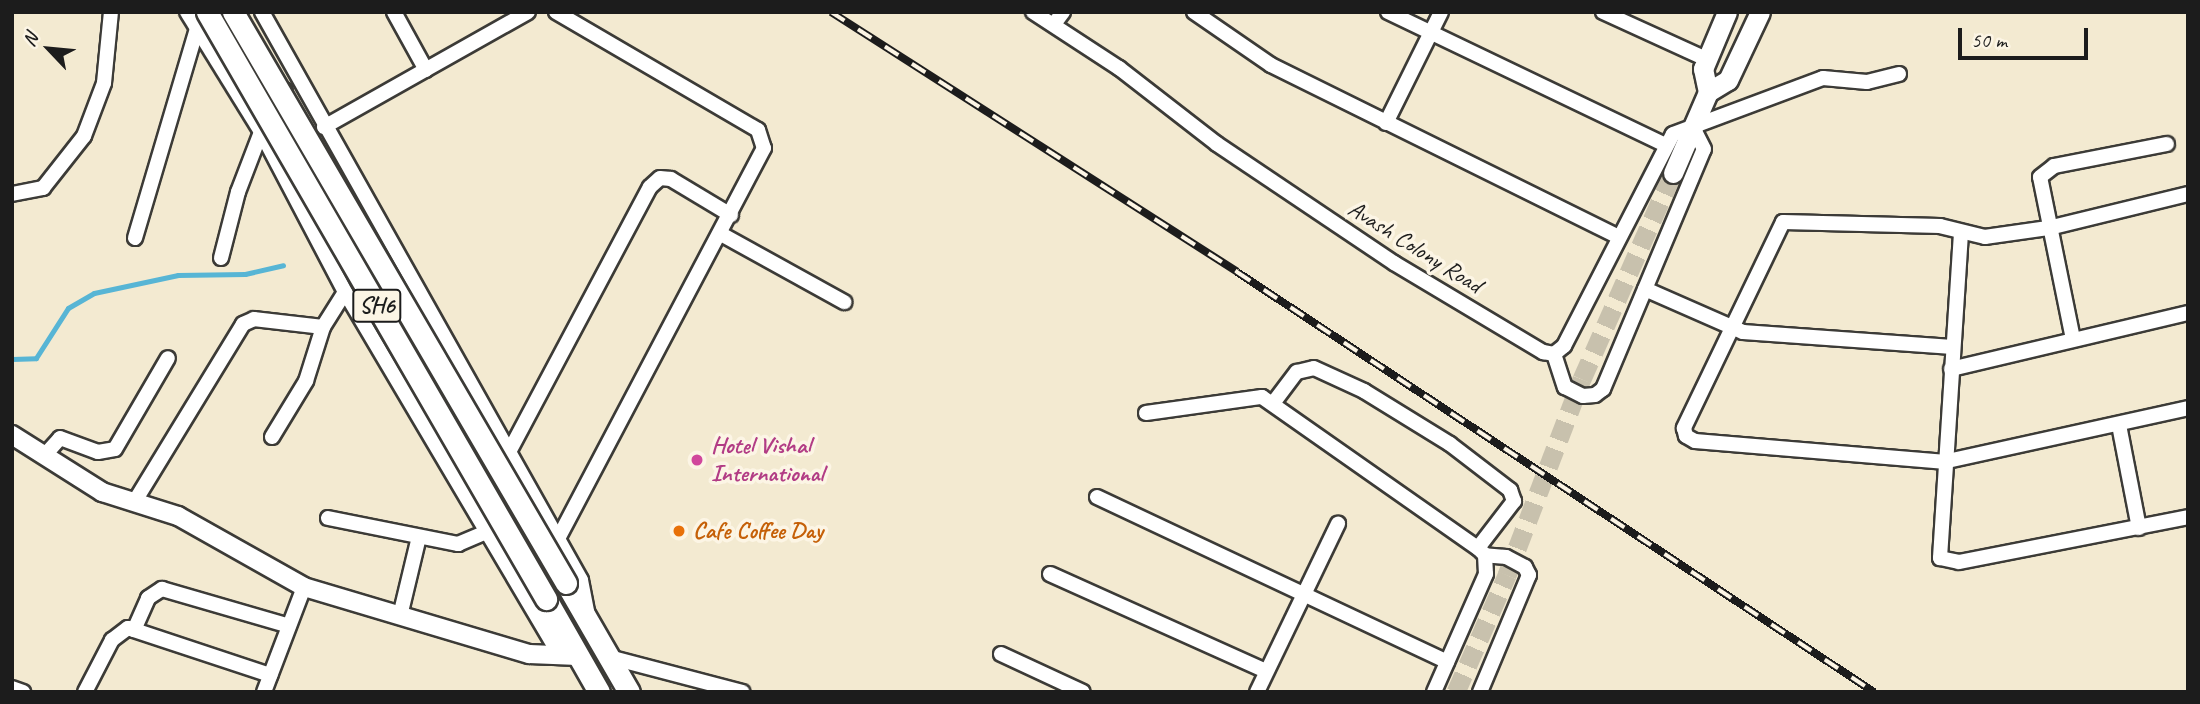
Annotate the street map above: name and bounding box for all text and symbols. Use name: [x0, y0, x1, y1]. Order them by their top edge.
north arrow: [14, 14, 84, 84]
scale bar: [1962, 14, 2092, 58]
text: 50 m: [1971, 27, 2007, 53]
text: N: [17, 29, 43, 50]
street label: Avash Colony Road: [1343, 194, 1487, 300]
road number: SH6: [351, 286, 403, 326]
place label: Hotel Vishal International: [711, 432, 824, 488]
marker: Hotel Vishal International: [689, 452, 705, 468]
place label: Cafe Coffee Day: [693, 517, 823, 545]
marker: Cafe Coffee Day: [671, 523, 687, 539]

